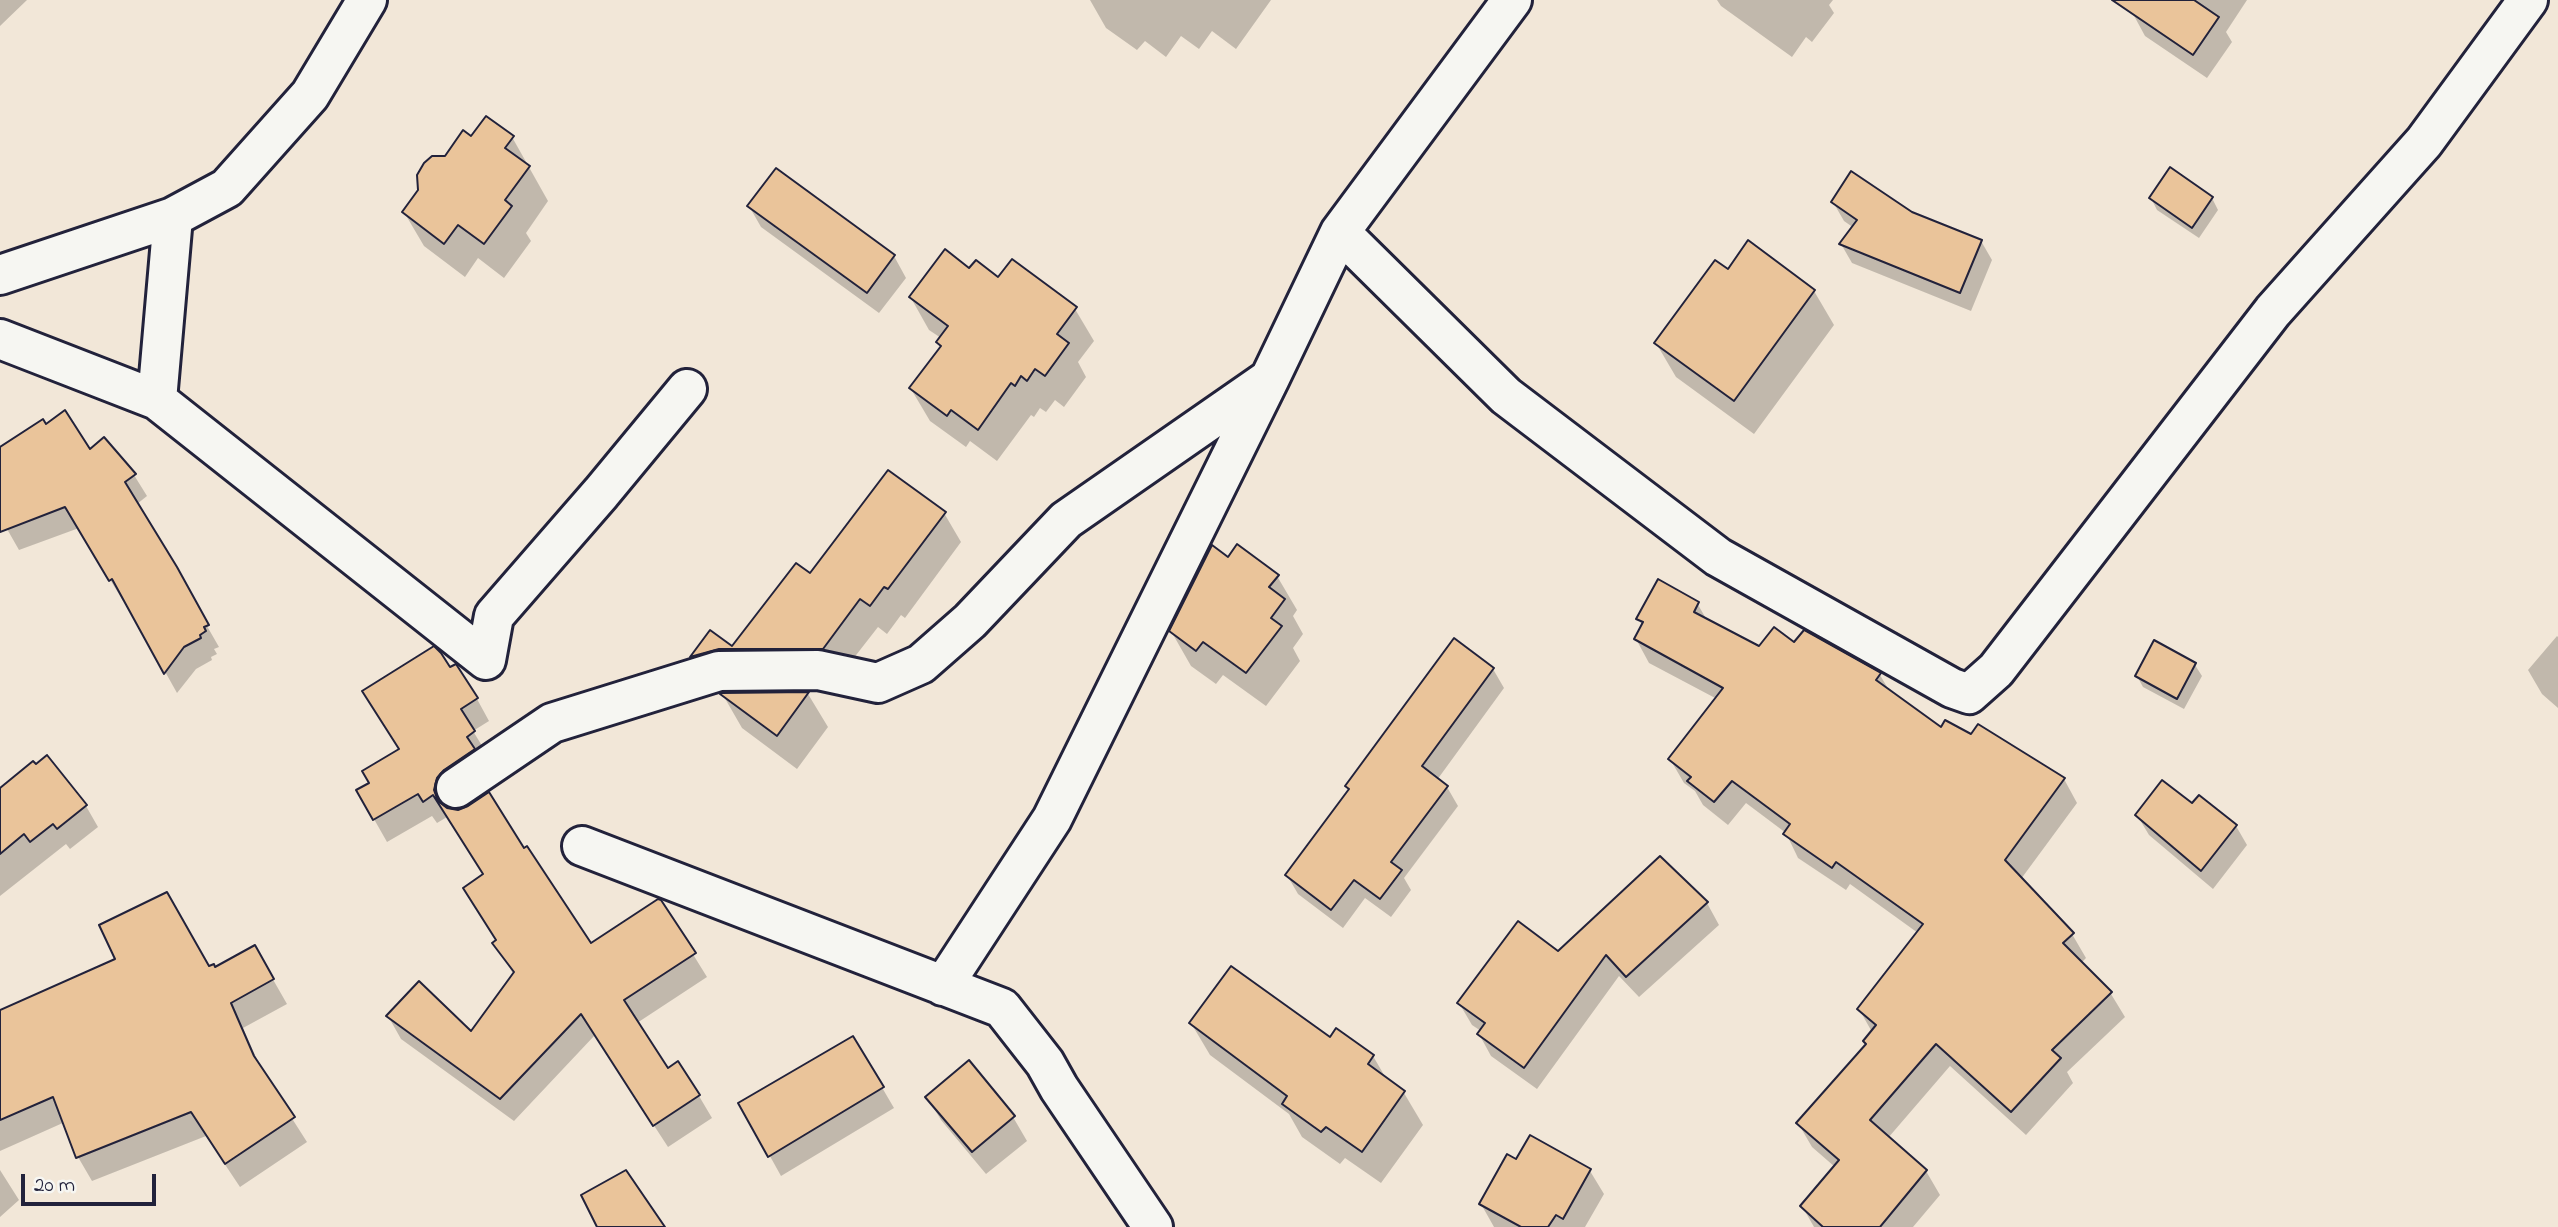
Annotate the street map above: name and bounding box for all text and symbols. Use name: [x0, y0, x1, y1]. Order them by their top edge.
scale bar: [24, 1160, 159, 1204]
text: 20 m: [34, 1171, 75, 1201]

